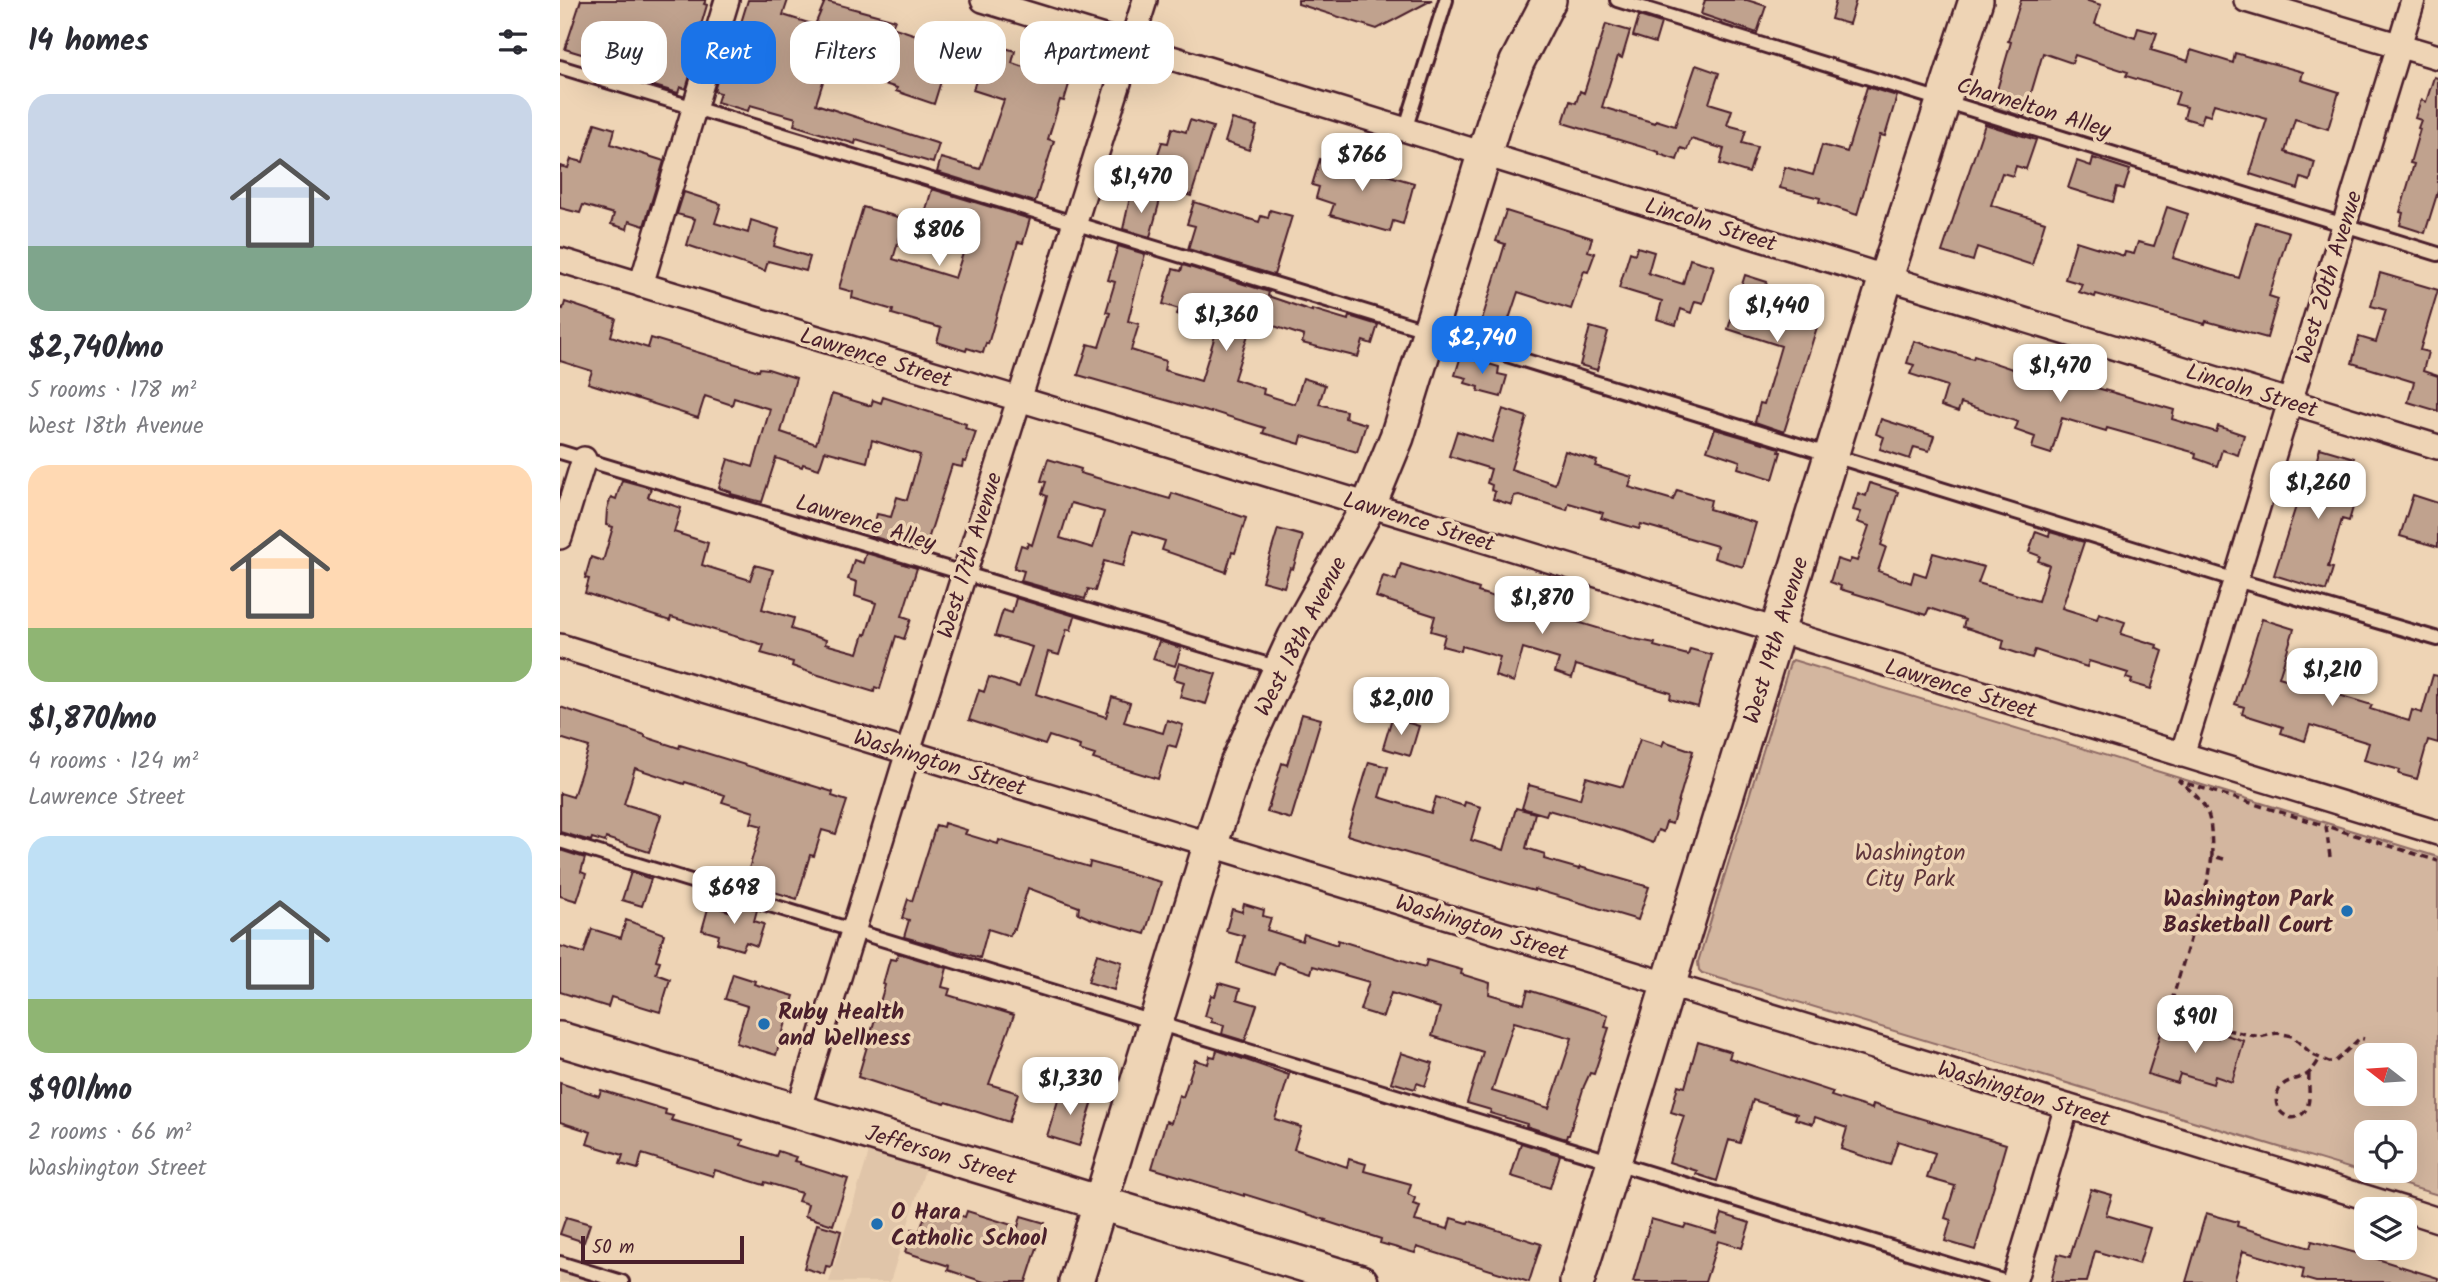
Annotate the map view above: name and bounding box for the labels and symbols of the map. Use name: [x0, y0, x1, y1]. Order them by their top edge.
street label: Charnelton Alley: [1952, 68, 2115, 150]
pin: $766: [1321, 134, 1403, 193]
pin: $1,470: [1084, 156, 1198, 215]
street label: West 20th Avenue: [2286, 187, 2373, 369]
street label: Lincoln Street: [1640, 189, 1782, 263]
pin: $806: [898, 208, 980, 268]
pin: $1,440: [1720, 284, 1834, 344]
pin: $1,360: [1169, 294, 1283, 353]
pin: $2,740: [1425, 316, 1539, 376]
street label: Lawrence Street: [795, 319, 957, 399]
pin: $1,470: [2003, 344, 2117, 404]
street label: Lincoln Street: [2181, 355, 2323, 429]
pin: $1,260: [2261, 462, 2375, 521]
street label: West 17th Avenue: [929, 468, 1013, 643]
street label: Lawrence Street: [1338, 483, 1500, 563]
street label: Lawrence Alley: [791, 485, 940, 562]
street label: West 18th Avenue: [1246, 551, 1358, 723]
street label: West 19th Avenue: [1734, 553, 1819, 729]
pin: $1,870: [1485, 576, 1599, 636]
pin: $1,210: [2275, 648, 2389, 708]
street label: Lawrence Street: [1880, 650, 2042, 730]
pin: $2,010: [1344, 678, 1458, 737]
street label: Washington Street: [849, 721, 1031, 808]
park label: Washington City Park: [1854, 836, 1966, 898]
pin: $698: [693, 866, 775, 926]
place label: Washington Park Basketball Court: [2163, 882, 2334, 944]
street label: Washington Street: [1391, 886, 1573, 973]
marker: Washington Park Basketball Court: [2339, 903, 2355, 919]
place label: Ruby Health and Wellness: [778, 995, 911, 1057]
pin: $901: [2154, 996, 2236, 1055]
marker: Ruby Health and Wellness: [756, 1016, 772, 1032]
north arrow: [2354, 1043, 2417, 1106]
street label: Washington Street: [1933, 1052, 2115, 1139]
pin: $1,330: [1013, 1058, 1127, 1117]
street label: Jefferson Street: [860, 1116, 1022, 1196]
place label: O Hara Catholic School: [891, 1195, 1048, 1257]
marker: O Hara Catholic School: [869, 1216, 885, 1232]
scale bar: [581, 1233, 744, 1265]

